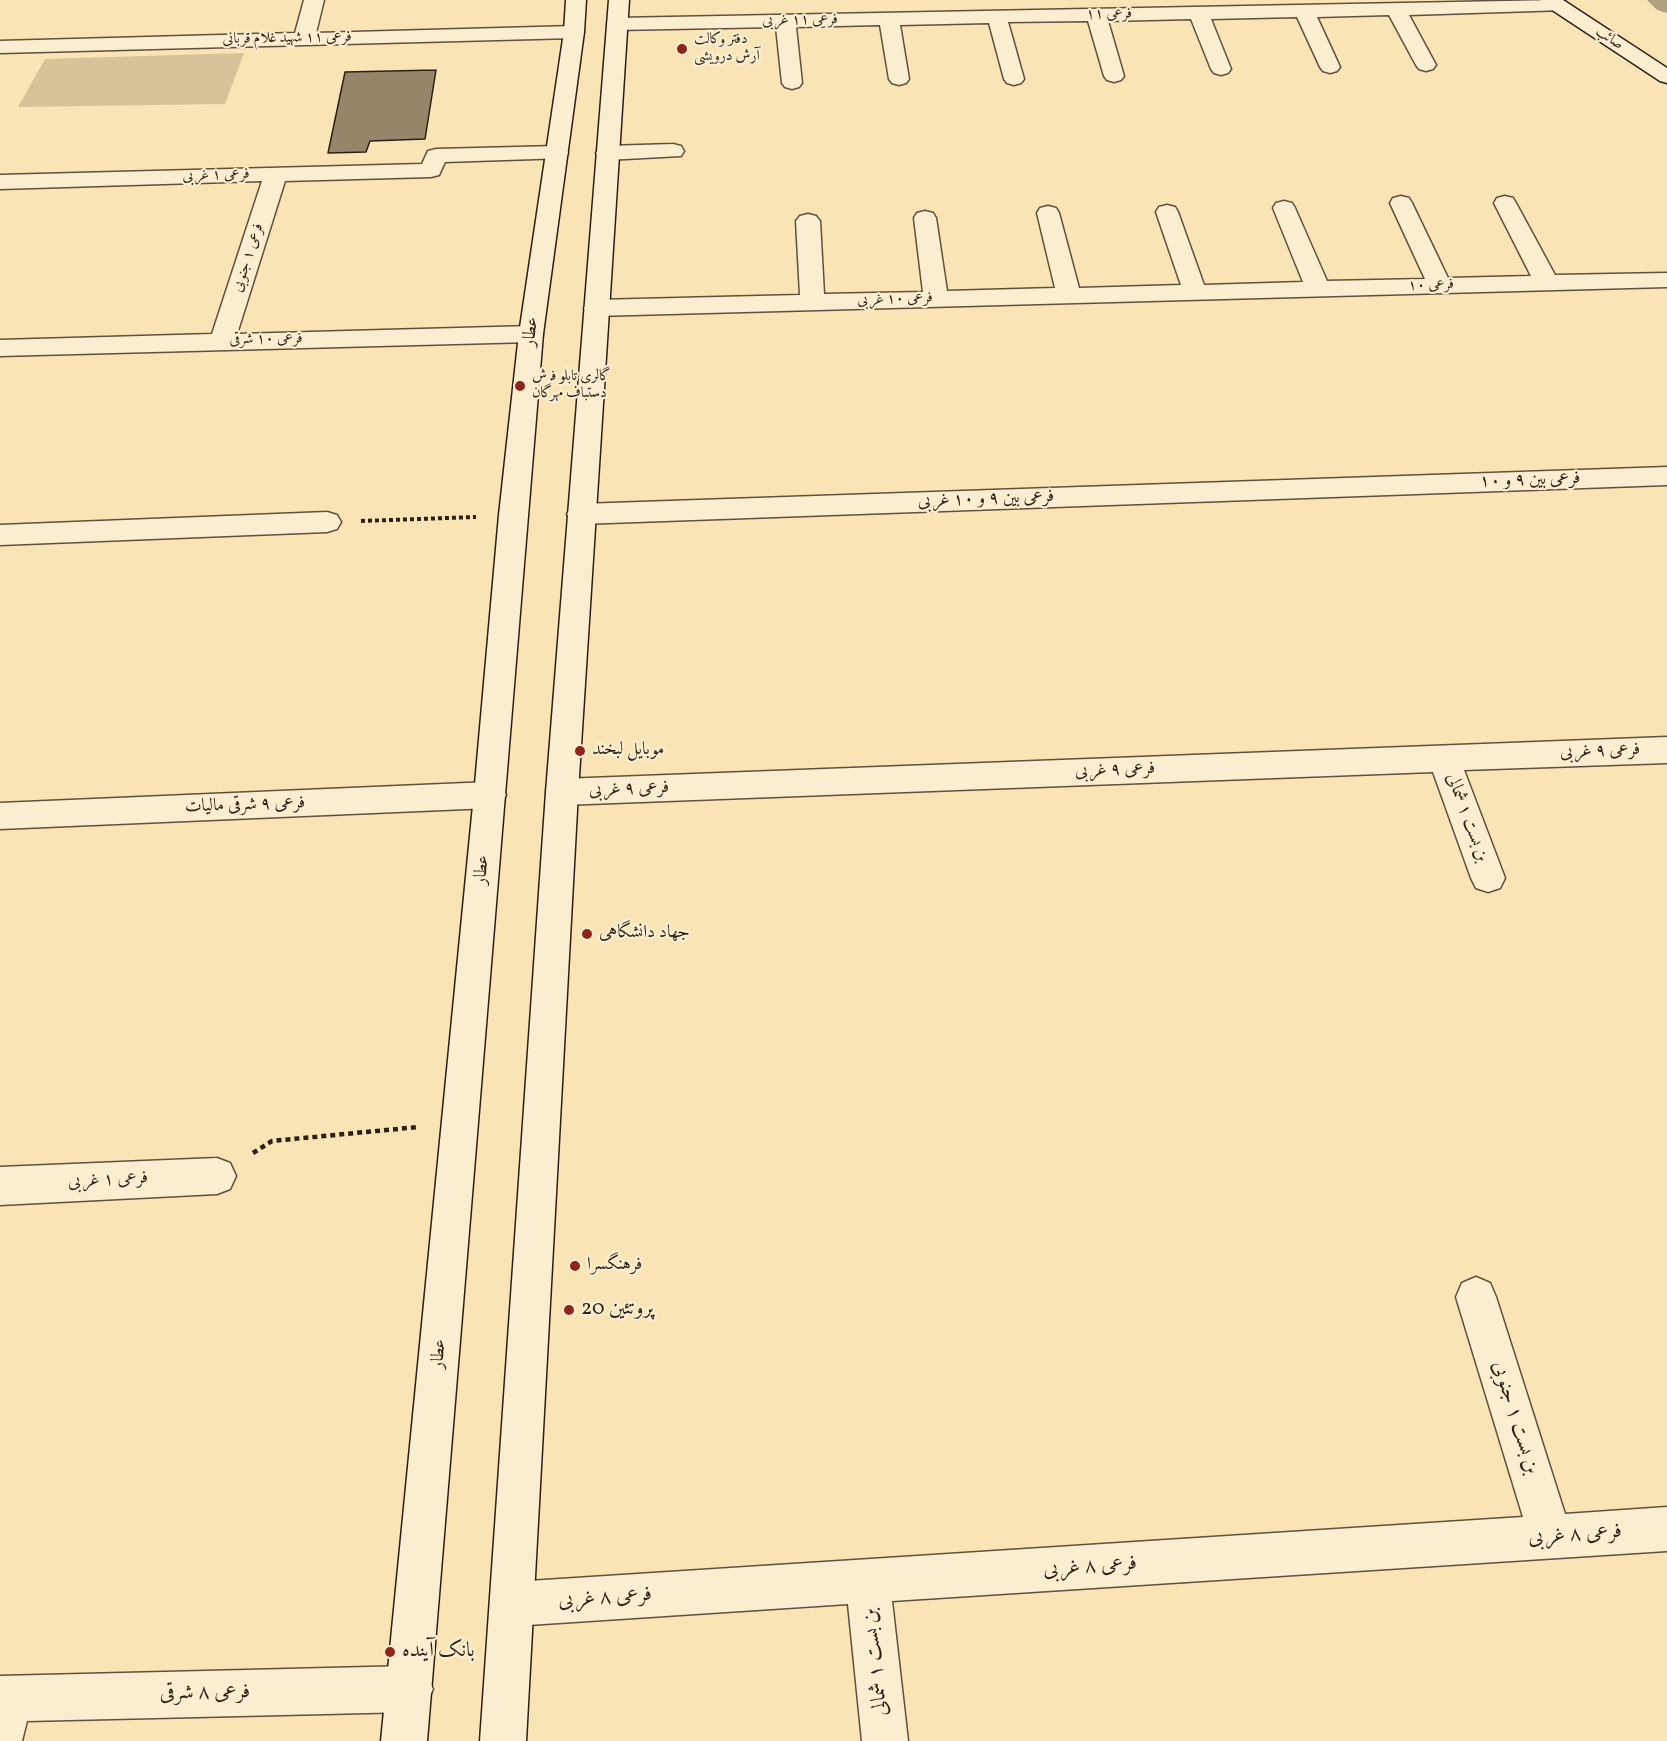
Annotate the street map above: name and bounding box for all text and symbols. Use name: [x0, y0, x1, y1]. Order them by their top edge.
street label: فرعی ۱۱: [1086, 6, 1132, 24]
street label: فرعی ۱۱ غربی: [762, 11, 838, 31]
street label: صائب: [1592, 23, 1626, 55]
street label: فرعی ۱۱ شهید غلام قربانی: [222, 29, 352, 49]
place label: دفتر وکالت آرش درویشی: [694, 31, 760, 66]
marker: دفتر وکالت آرش درویشی: [675, 42, 689, 56]
street label: فرعی ۱ غربی: [182, 166, 250, 186]
street label: فرعی ۱ جنوبی: [229, 221, 269, 295]
street label: فرعی ۱۰: [1408, 276, 1454, 296]
street label: فرعی ۱۰ غربی: [857, 290, 933, 310]
street label: عطار: [519, 316, 545, 348]
street label: فرعی ۱۰ شرقی: [229, 330, 303, 350]
place label: گالری تابلو فرش دستباف مهرگان: [532, 368, 611, 403]
marker: گالری تابلو فرش دستباف مهرگان: [513, 379, 527, 393]
street label: فرعی بین ۹ و ۱۰: [1479, 468, 1581, 494]
street label: فرعی بین ۹ و ۱۰ غربی: [917, 487, 1055, 513]
place label: موبایل لبخند: [592, 740, 664, 762]
street label: فرعی ۹ غربی: [1559, 740, 1641, 764]
marker: موبایل لبخند: [573, 744, 587, 758]
street label: فرعی ۹ غربی: [1074, 759, 1156, 783]
street label: بن بست ۱ شمالی: [1440, 771, 1492, 865]
street label: فرعی ۹ غربی: [588, 778, 670, 802]
street label: فرعی ۹ شرقی مالیات: [184, 793, 306, 819]
street label: عطار: [471, 854, 495, 886]
place label: جهاد دانشگاهی: [599, 923, 690, 945]
marker: جهاد دانشگاهی: [580, 927, 594, 941]
street label: فرعی ۱ غربی: [67, 1168, 149, 1194]
place label: فرهنگسرا: [587, 1255, 642, 1277]
marker: فرهنگسرا: [568, 1259, 582, 1273]
place label: پروتئین 20: [581, 1297, 653, 1323]
marker: پروتئین 20: [562, 1303, 576, 1317]
street label: عطار: [428, 1338, 452, 1370]
street label: بن بست ۱ جنوبی: [1485, 1358, 1543, 1478]
street label: فرعی ۸ غربی: [1527, 1520, 1623, 1552]
street label: فرعی ۸ غربی: [1042, 1552, 1138, 1584]
street label: فرعی ۸ غربی: [557, 1583, 653, 1615]
street label: بن بست ۱ شمالی: [859, 1607, 895, 1717]
place label: بانک آینده: [402, 1639, 475, 1665]
marker: بانک آینده: [383, 1645, 397, 1659]
street label: فرعی ۸ شرقی: [160, 1681, 250, 1707]

